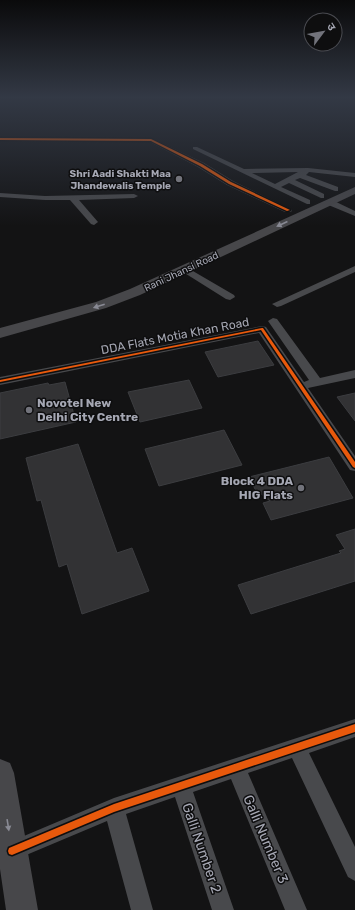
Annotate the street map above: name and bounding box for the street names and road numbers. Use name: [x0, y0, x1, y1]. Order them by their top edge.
street label: Rani Jhansi Road: [142, 249, 221, 294]
street label: DDA Flats Motia Khan Road: [100, 315, 250, 357]
street label: Galli Number 3: [239, 792, 292, 886]
street label: Galli Number 2: [178, 801, 225, 896]

